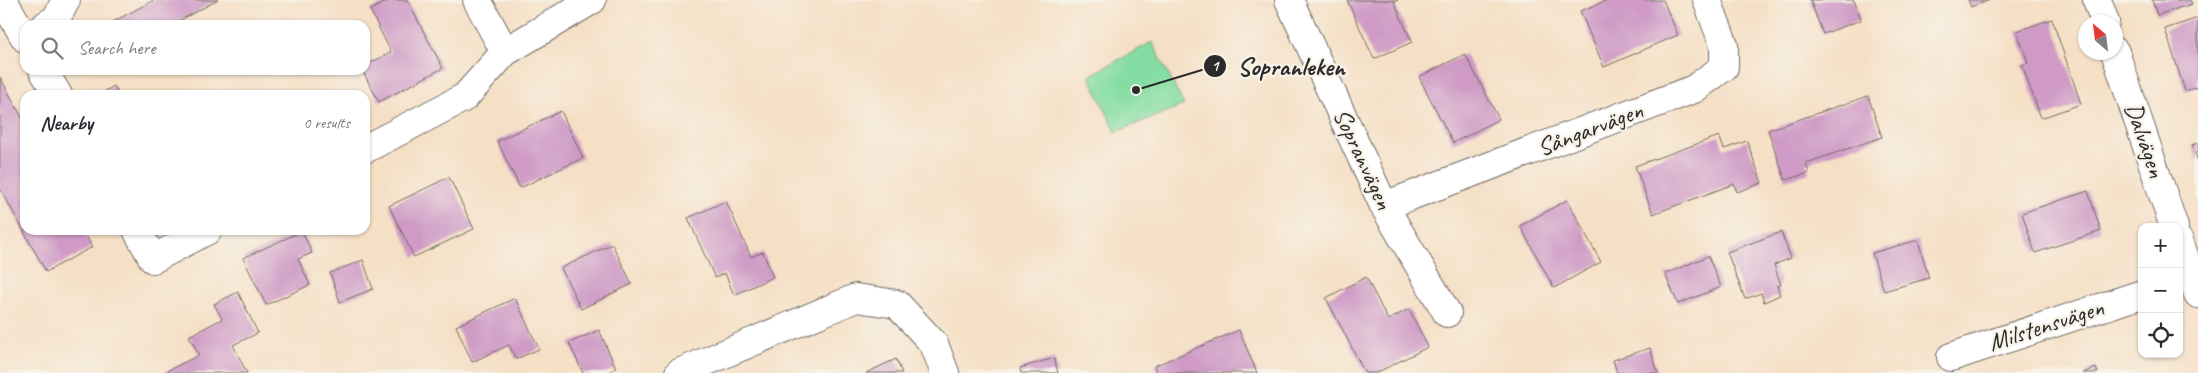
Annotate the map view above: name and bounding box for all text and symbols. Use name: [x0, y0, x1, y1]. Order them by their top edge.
north arrow: [2078, 15, 2123, 60]
search box: [20, 20, 370, 75]
icon: search: [38, 34, 66, 62]
text: Search here: [78, 36, 155, 60]
callout: Sopranleken: [1203, 45, 1355, 86]
text: Sopranleken: [1237, 50, 1347, 83]
text: 1: [1212, 57, 1221, 76]
street label: Sångarvägen: [1533, 94, 1648, 164]
street label: Dalvägen: [2117, 98, 2173, 182]
street label: Sopranvägen: [1326, 103, 1401, 215]
text: Nearby: [40, 110, 93, 136]
text: 0 results: [303, 113, 350, 133]
map controls: [2138, 223, 2183, 358]
button: +: [2138, 223, 2183, 268]
button: −: [2138, 268, 2183, 313]
street label: Milstensvägen: [1984, 291, 2108, 359]
button: locate: [2138, 313, 2183, 358]

